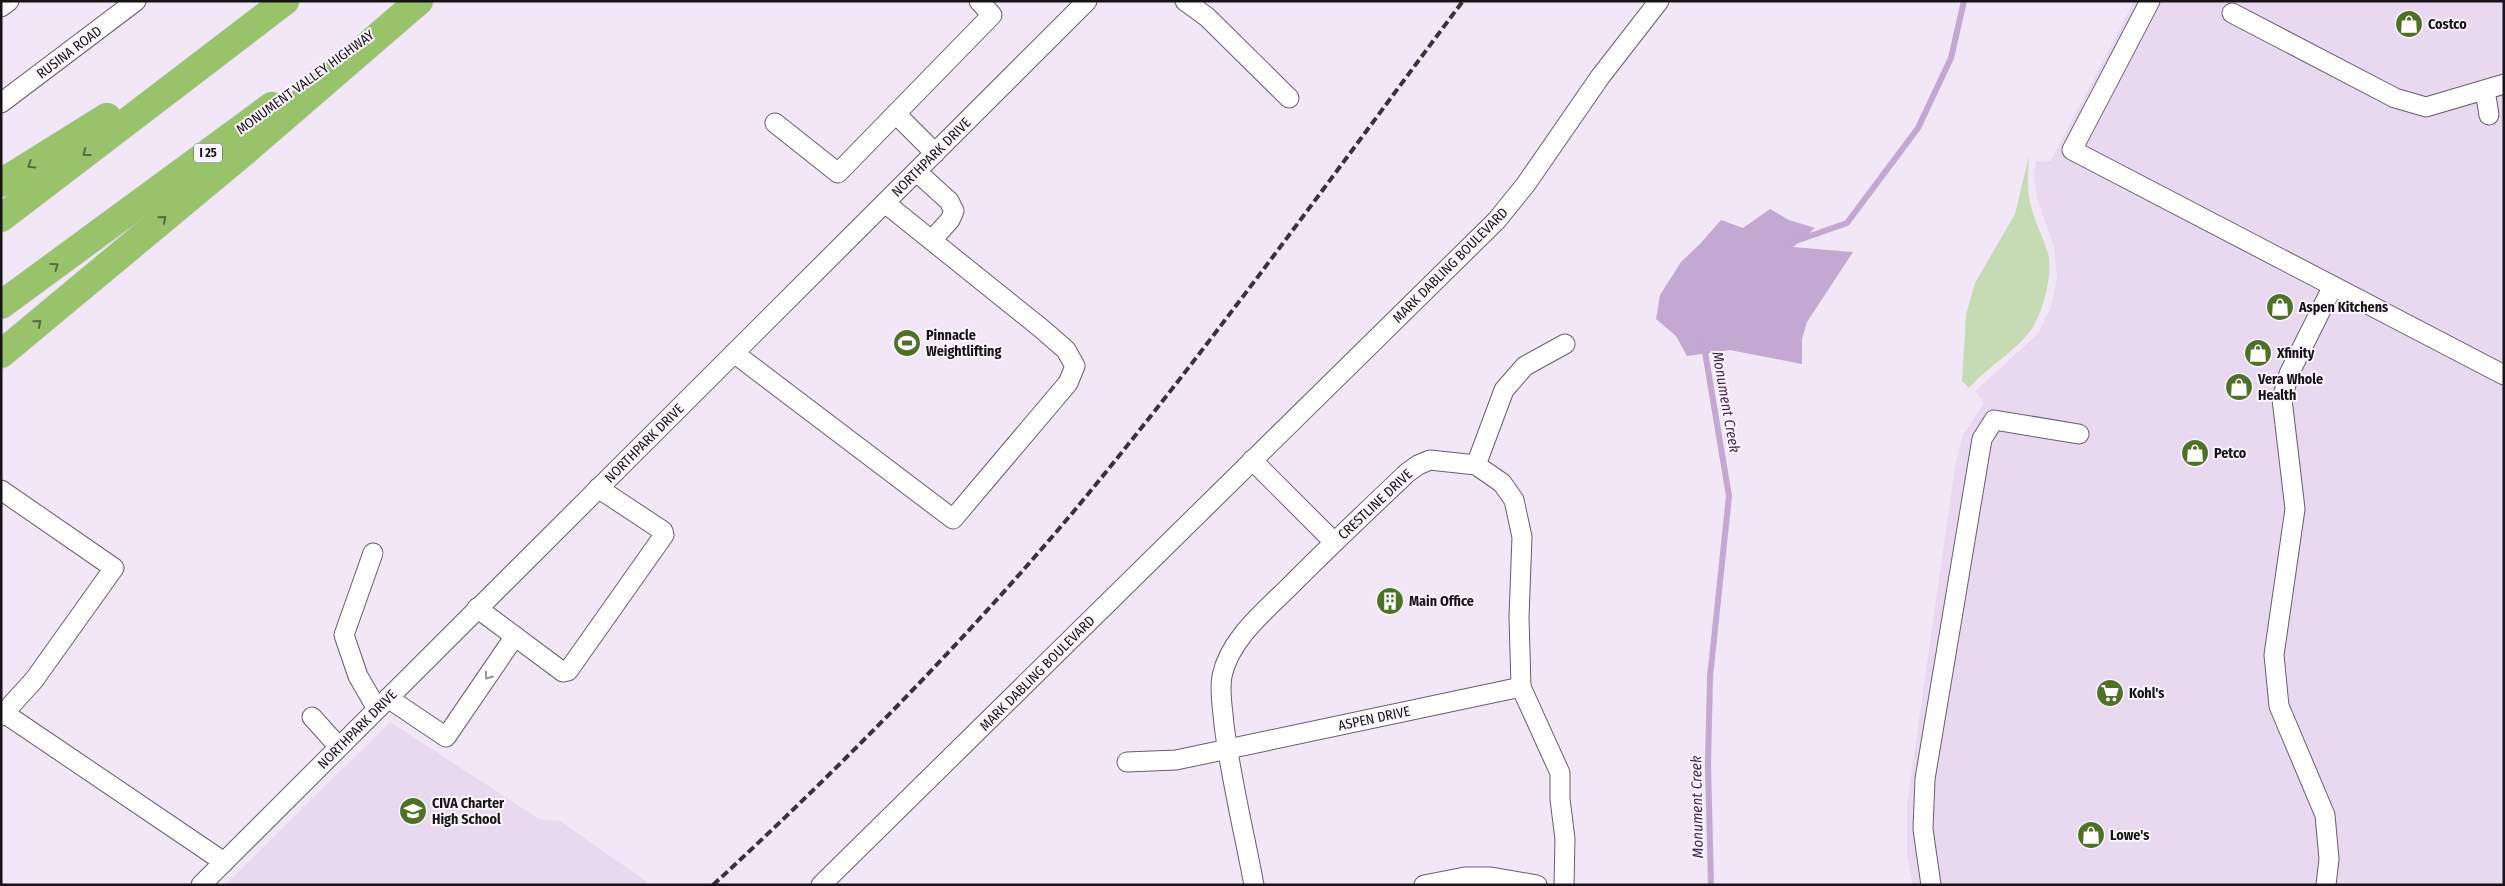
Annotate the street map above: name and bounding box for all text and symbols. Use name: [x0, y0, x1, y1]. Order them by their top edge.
shop icon: Costco: [2394, 9, 2424, 39]
place label: Costco: [2428, 16, 2467, 33]
street label: RUSINA ROAD: [33, 22, 105, 82]
street label: MONUMENT VALLEY HIGHWAY: [233, 27, 378, 138]
street label: NORTHPARK DRIVE: [888, 114, 975, 200]
road number: I 25: [194, 144, 222, 162]
one-way arrow: [82, 147, 92, 156]
one-way arrow: [27, 158, 36, 168]
street label: MARK DABLING BOULEVARD: [1389, 204, 1511, 326]
one-way arrow: [158, 216, 167, 225]
one-way arrow: [49, 263, 59, 272]
shop icon: Aspen Kitchens: [2265, 292, 2295, 322]
place label: Aspen Kitchens: [2298, 299, 2388, 316]
one-way arrow: [33, 320, 42, 329]
place label: Pinnacle Weightlifting: [926, 327, 1001, 360]
sports icon: Pinnacle Weightlifting: [892, 328, 922, 358]
shop icon: Xfinity: [2243, 338, 2273, 368]
place label: Xfinity: [2276, 345, 2315, 362]
water label: Monument Creek: [1708, 350, 1744, 455]
place label: Vera Whole Health: [2257, 371, 2323, 404]
shop icon: Vera Whole Health: [2224, 372, 2254, 402]
street label: NORTHPARK DRIVE: [601, 400, 688, 486]
shop icon: Petco: [2180, 438, 2210, 468]
place label: Petco: [2214, 445, 2247, 462]
street label: CRESTLINE DRIVE: [1335, 465, 1416, 543]
building icon: Main Office: [1375, 586, 1405, 616]
place label: Main Office: [1409, 593, 1474, 610]
street label: MARK DABLING BOULEVARD: [976, 612, 1098, 734]
one-way arrow: [485, 671, 494, 680]
supermarket icon: Kohl's: [2095, 678, 2125, 708]
place label: Kohl's: [2129, 685, 2164, 702]
street label: NORTHPARK DRIVE: [314, 686, 401, 772]
street label: ASPEN DRIVE: [1337, 702, 1412, 734]
water label: Monument Creek: [1687, 755, 1707, 858]
place label: CIVA Charter High School: [432, 795, 505, 828]
school or university icon: CIVA Charter High School: [398, 796, 428, 826]
shop icon: Lowe's: [2076, 820, 2106, 850]
place label: Lowe's: [2110, 827, 2149, 844]

